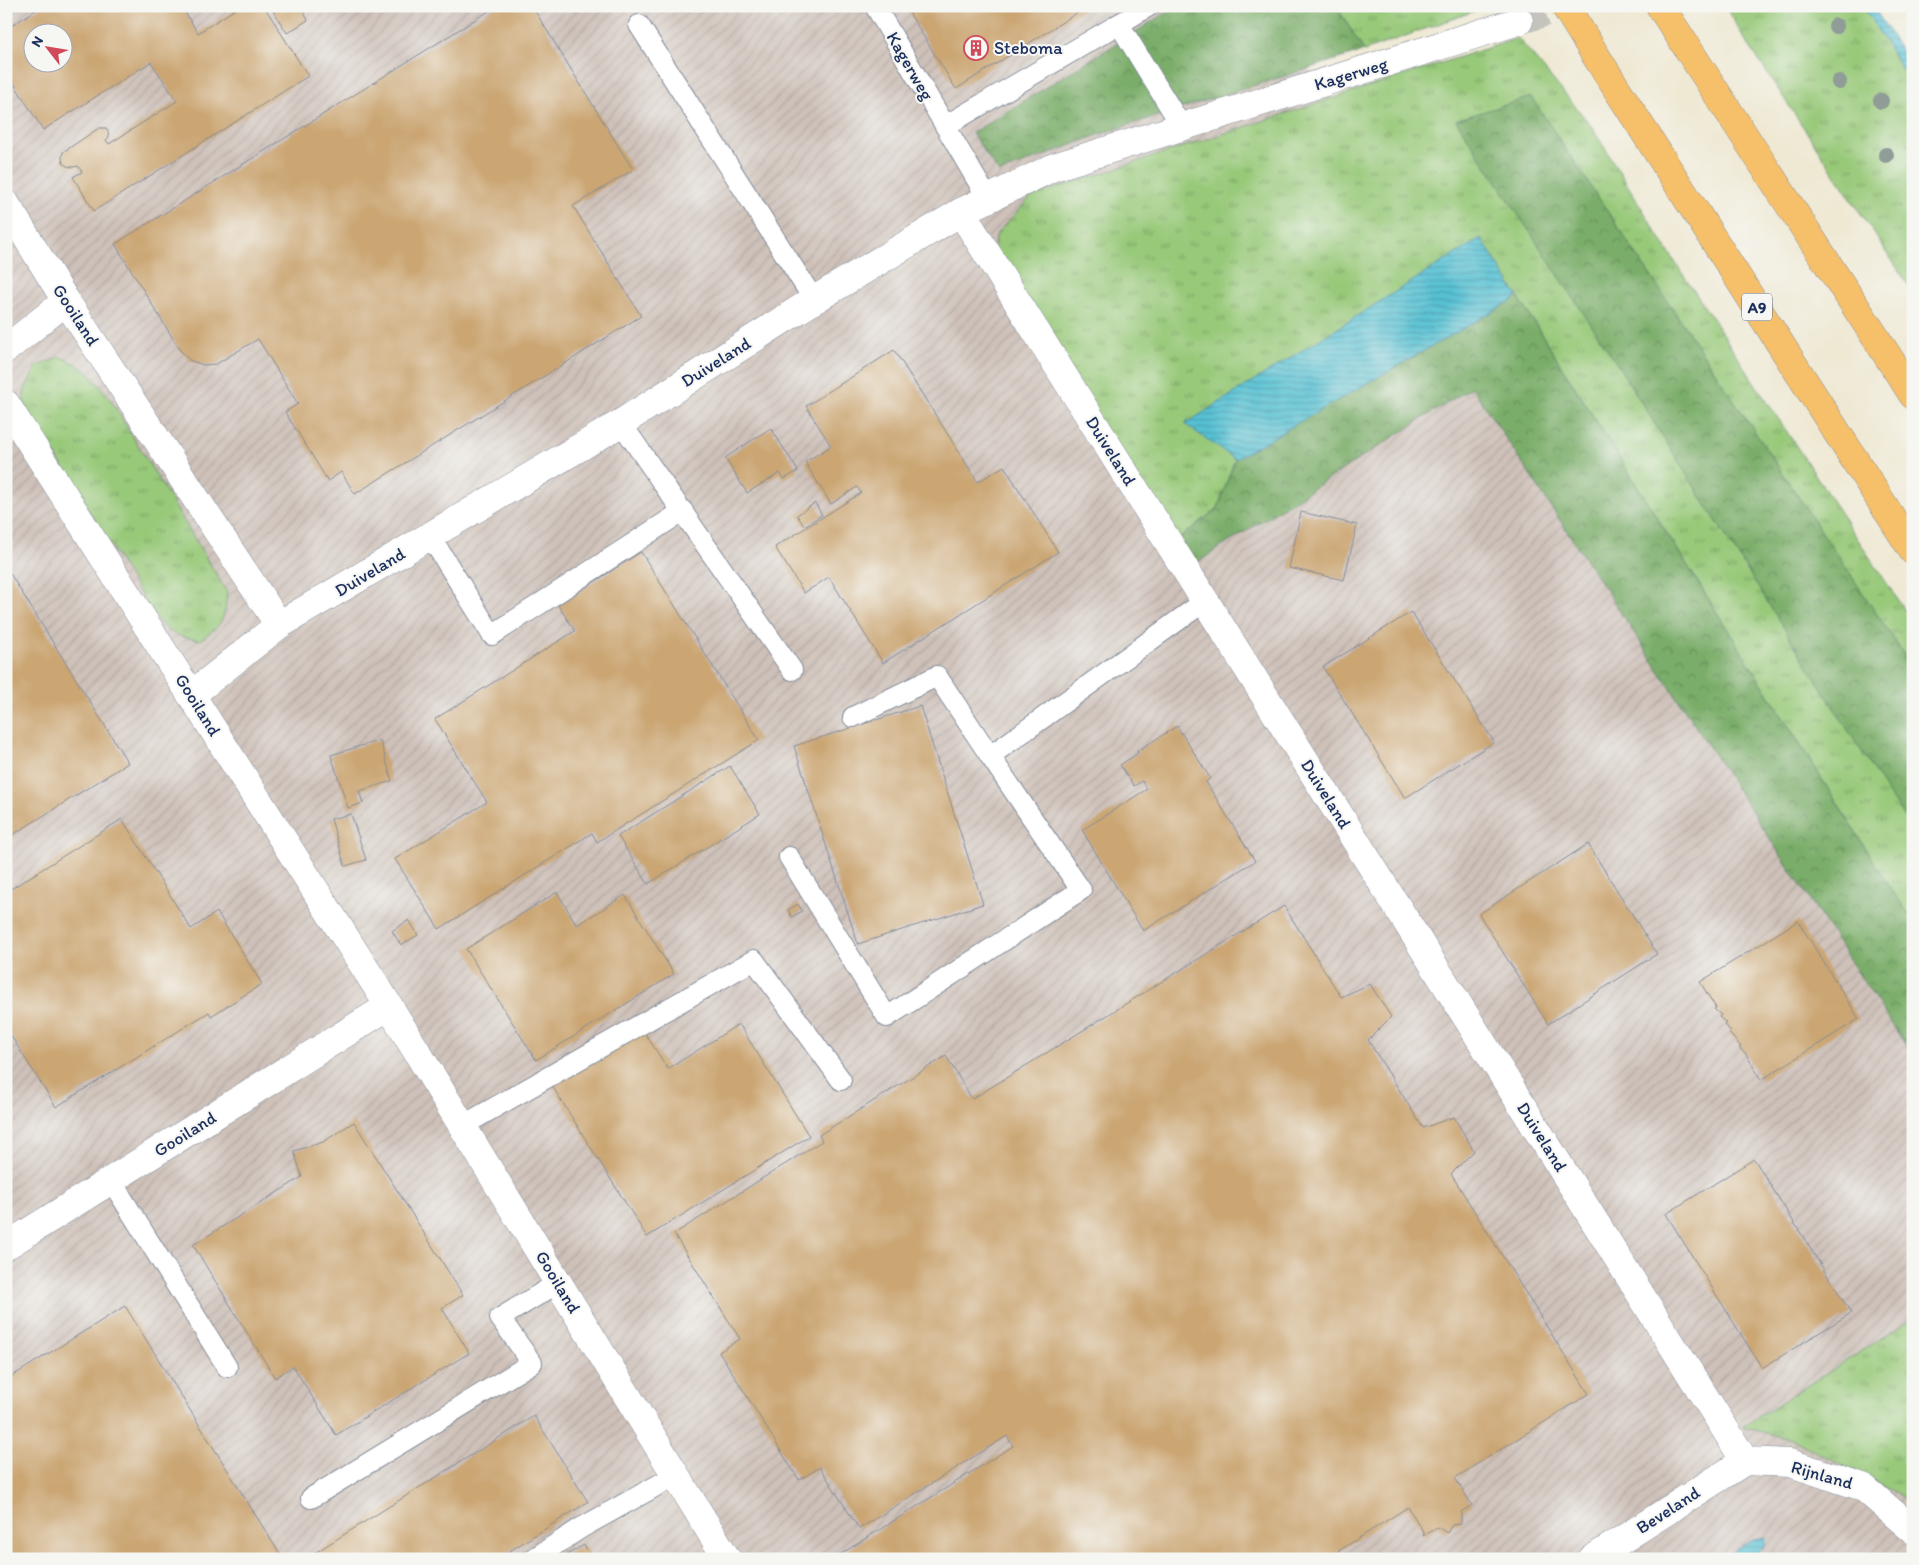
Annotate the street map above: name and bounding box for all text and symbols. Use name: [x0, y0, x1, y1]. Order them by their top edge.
north arrow: [22, 22, 72, 72]
street label: Kagerweg: [882, 28, 939, 105]
text: N: [28, 33, 47, 50]
building icon: Steboma: [963, 35, 989, 61]
place label: Steboma: [994, 37, 1063, 59]
street label: Kagerweg: [1312, 52, 1391, 96]
street label: Gooiland: [48, 280, 104, 350]
road number: A9: [1742, 294, 1772, 320]
street label: Duiveland: [677, 332, 755, 392]
street label: Duiveland: [1081, 412, 1141, 490]
street label: Duiveland: [331, 542, 409, 602]
street label: Gooiland: [170, 670, 226, 740]
street label: Duiveland: [1296, 755, 1356, 833]
street label: Duiveland: [1512, 1098, 1572, 1176]
street label: Gooiland: [150, 1106, 220, 1162]
street label: Gooiland: [531, 1247, 585, 1318]
street label: Rijnland: [1789, 1456, 1856, 1494]
street label: Beveland: [1632, 1481, 1704, 1539]

